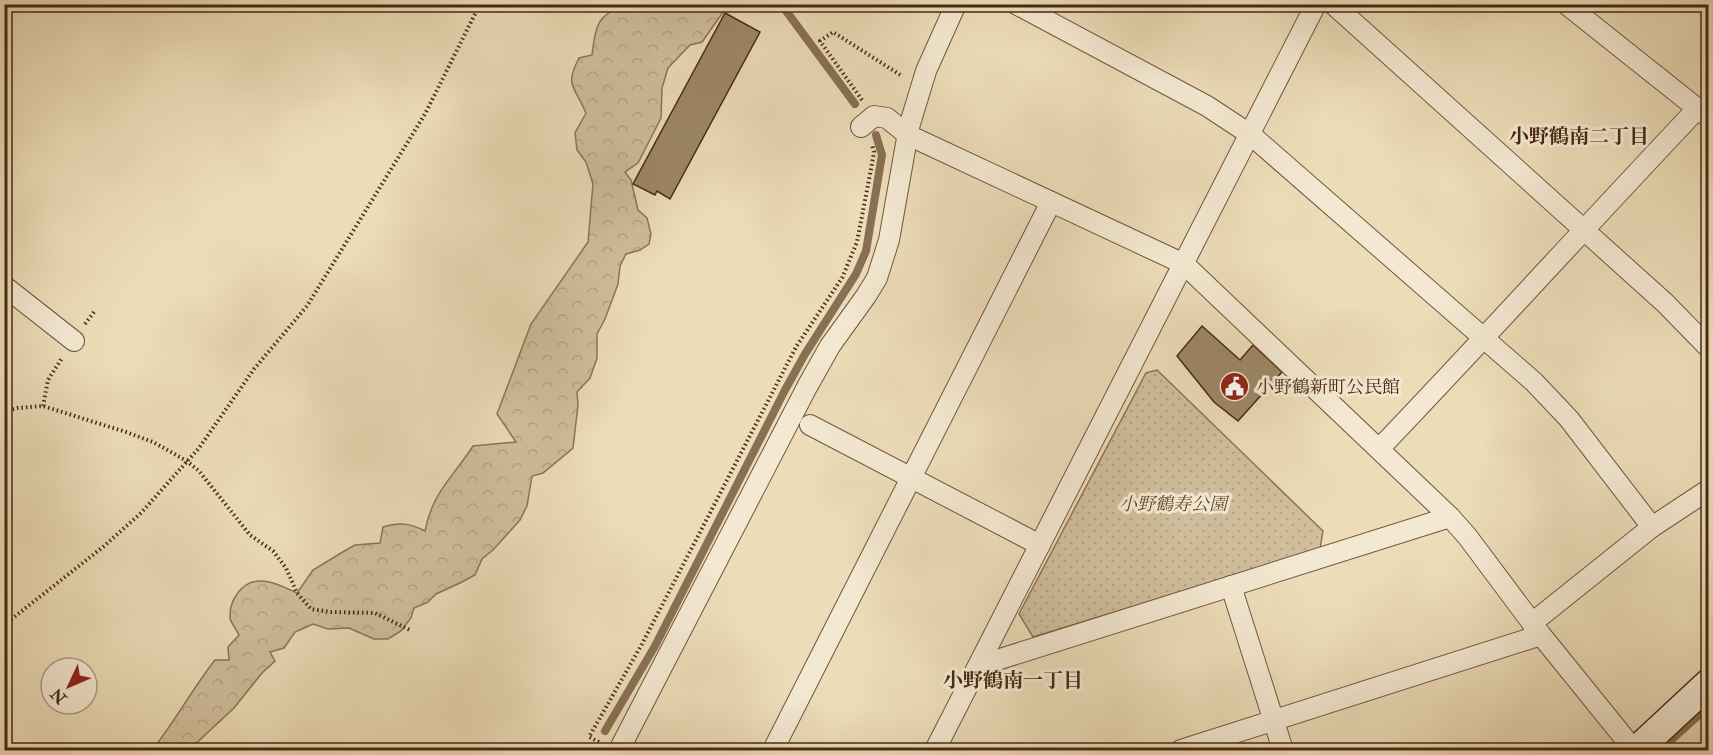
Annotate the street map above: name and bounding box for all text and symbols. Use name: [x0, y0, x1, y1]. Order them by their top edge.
district label: 小野鶴南二丁目: [1509, 124, 1649, 149]
public building icon: 小野鶴新町公民館: [1219, 371, 1251, 403]
place label: 小野鶴新町公民館: [1256, 376, 1400, 399]
park label: 小野鶴寿公園: [1119, 493, 1230, 516]
north arrow: [39, 656, 99, 716]
district label: 小野鶴南一丁目: [943, 668, 1083, 693]
text: N: [46, 683, 72, 709]

